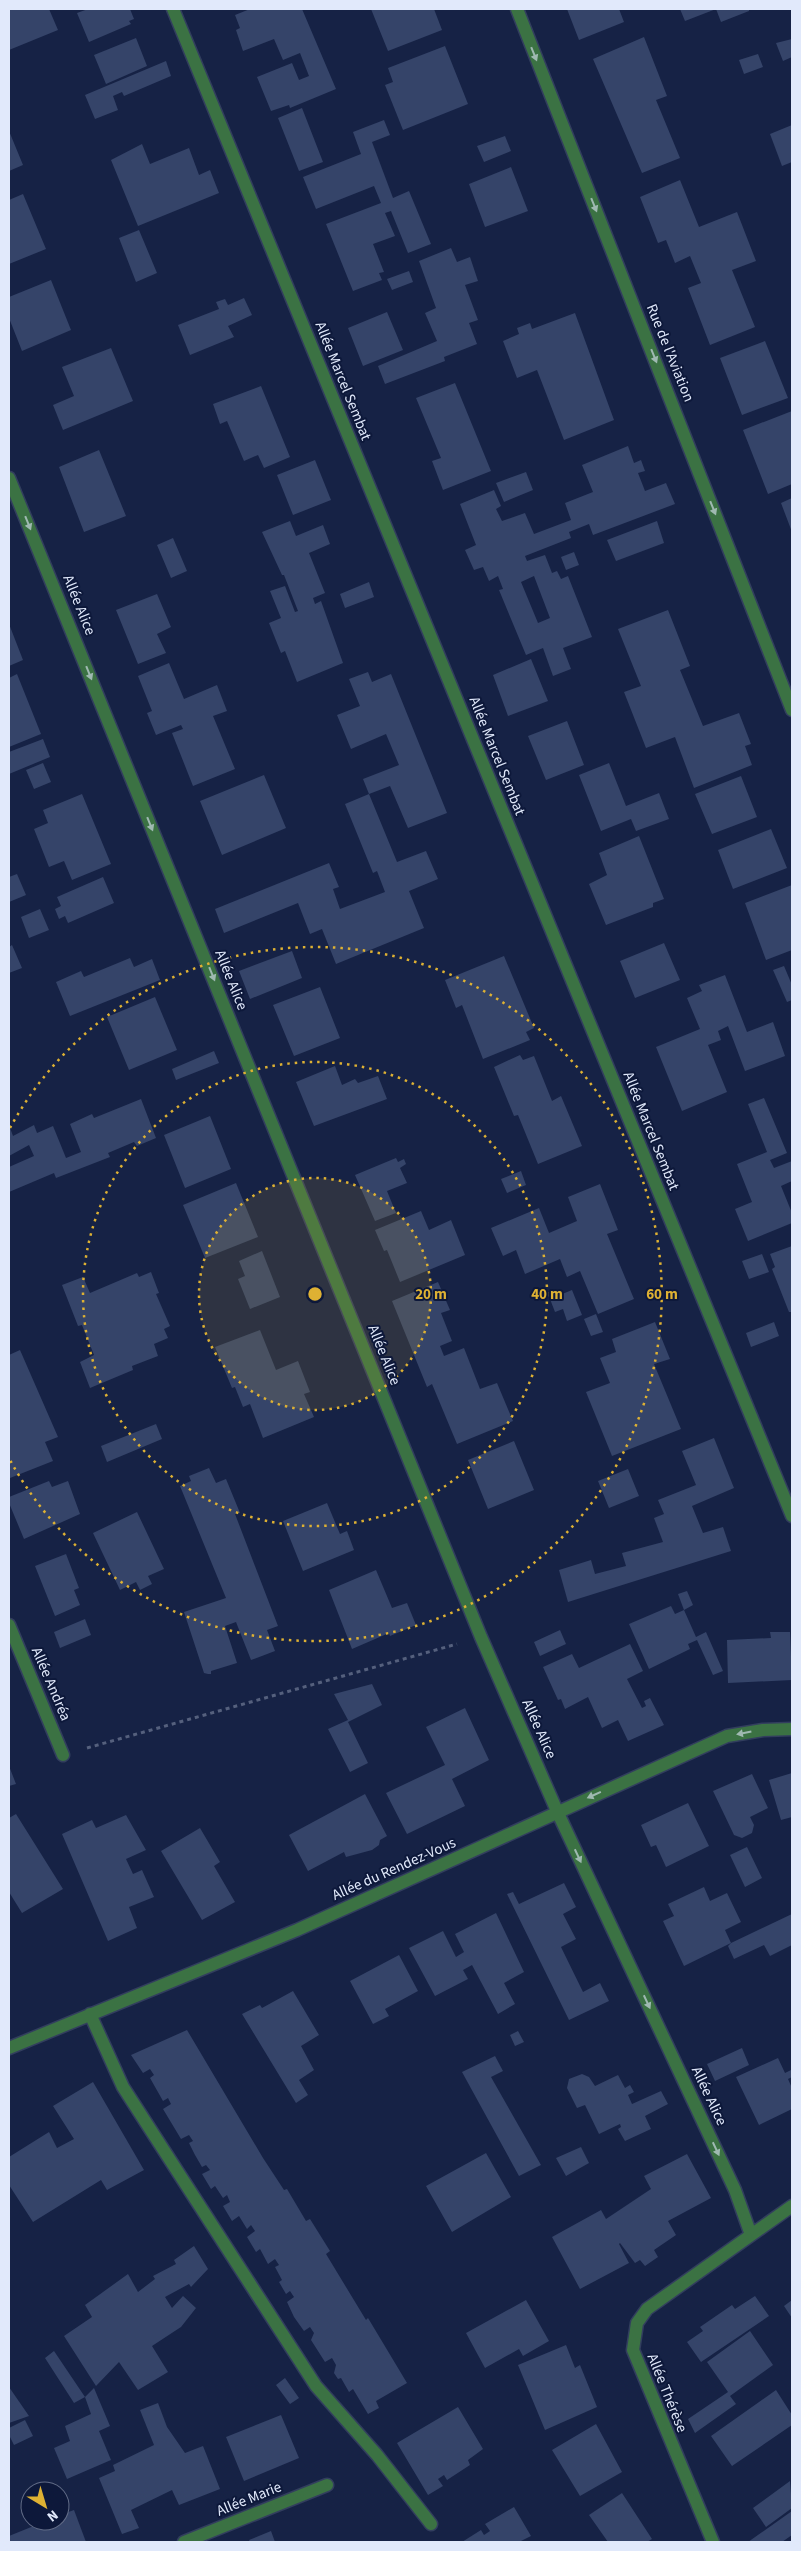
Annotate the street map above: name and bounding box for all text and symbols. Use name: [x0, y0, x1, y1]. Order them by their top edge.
one-way arrow: [531, 47, 539, 61]
one-way arrow: [590, 198, 598, 213]
street label: Rue de l'Aviation: [641, 301, 699, 405]
street label: Allée Marcel Sembat: [310, 318, 376, 444]
one-way arrow: [651, 349, 658, 364]
one-way arrow: [710, 500, 718, 515]
one-way arrow: [24, 516, 32, 530]
street label: Allée Alice: [57, 572, 101, 638]
one-way arrow: [85, 666, 93, 681]
street label: Allée Marcel Sembat: [464, 693, 530, 819]
one-way arrow: [147, 817, 155, 831]
street label: Allée Alice: [209, 947, 253, 1013]
one-way arrow: [208, 967, 216, 981]
street label: Allée Marcel Sembat: [618, 1068, 684, 1194]
text: 20 m: [415, 1284, 447, 1305]
text: 40 m: [531, 1284, 563, 1305]
text: 60 m: [646, 1284, 678, 1305]
centre of rings: [306, 1285, 324, 1303]
street label: Allée Alice: [362, 1322, 406, 1388]
street label: Allée Andréa: [26, 1644, 76, 1724]
street label: Allée Alice: [517, 1696, 561, 1762]
one-way arrow: [735, 1730, 751, 1738]
one-way arrow: [587, 1792, 601, 1800]
street label: Allée du Rendez-Vous: [329, 1832, 459, 1906]
one-way arrow: [573, 1848, 582, 1863]
one-way arrow: [643, 1995, 651, 2010]
street label: Allée Alice: [686, 2063, 732, 2129]
one-way arrow: [712, 2142, 721, 2157]
street label: Allée Thérèse: [642, 2350, 692, 2436]
street label: Allée Marie: [213, 2476, 285, 2522]
north arrow: [20, 2481, 70, 2531]
text: N: [43, 2505, 62, 2526]

